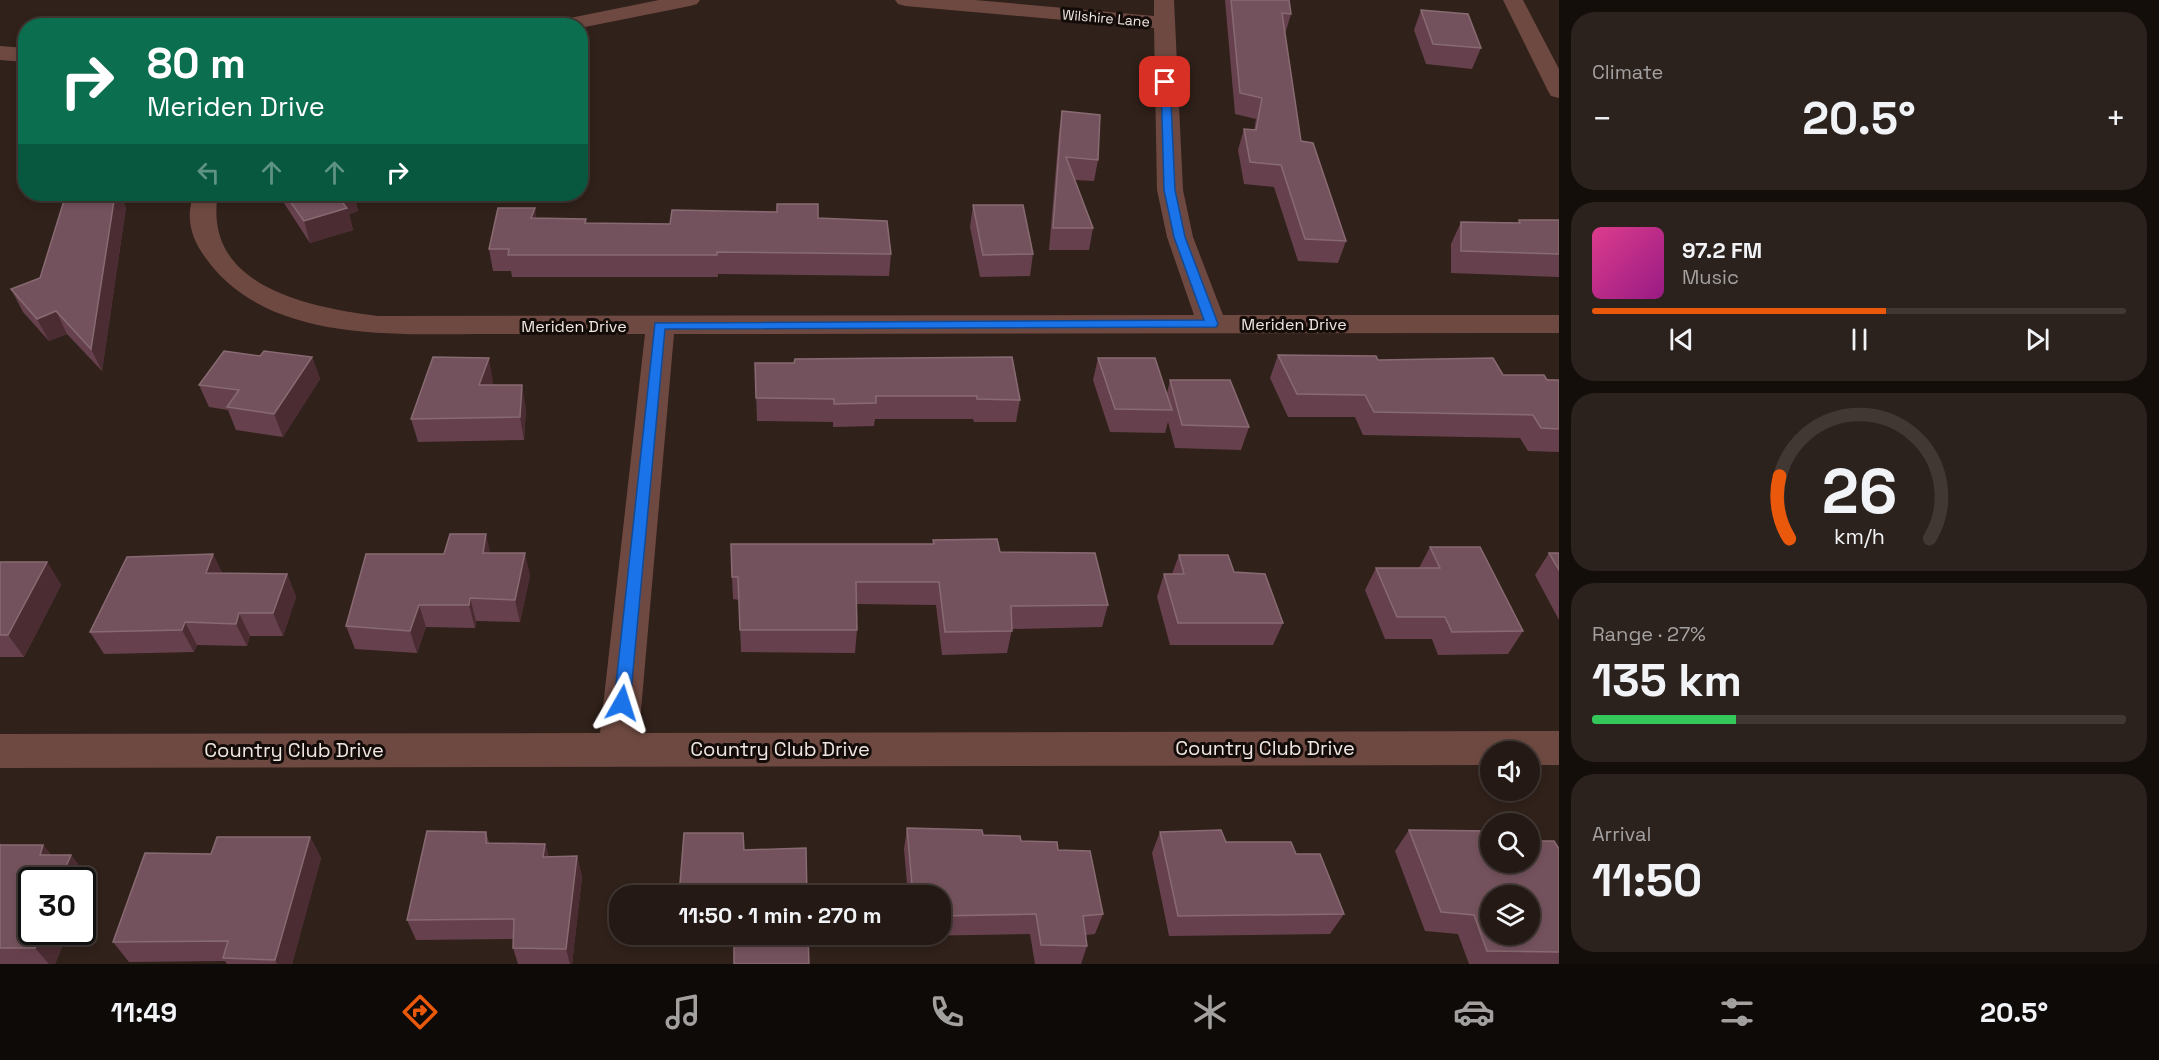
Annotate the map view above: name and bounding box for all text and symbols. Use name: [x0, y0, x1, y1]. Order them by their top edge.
street label: Wilshire Lane: [1061, 5, 1151, 31]
text: 80 m: [147, 37, 246, 90]
icon: right: [48, 42, 126, 120]
pin: [1139, 56, 1190, 107]
text: Climate: [1592, 59, 1663, 85]
icon: arrive: [1148, 65, 1181, 98]
text: Meriden Drive: [147, 89, 325, 124]
text: 20.5°: [1802, 90, 1916, 147]
text: −: [1592, 98, 1612, 140]
text: +: [2106, 98, 2126, 140]
icon: left: [192, 156, 225, 189]
icon: ahead: [255, 156, 288, 189]
icon: ahead: [318, 156, 351, 189]
icon: right: [381, 156, 414, 189]
text: 97.2 FM: [1682, 236, 1762, 264]
text: Music: [1682, 264, 1739, 290]
street label: Meriden Drive: [1241, 314, 1347, 335]
street label: Meriden Drive: [521, 316, 627, 337]
icon: previous: [1665, 323, 1698, 356]
icon: pause: [1843, 323, 1876, 356]
icon: next: [2021, 323, 2054, 356]
text: 26: [1821, 452, 1897, 531]
text: km/h: [1833, 523, 1885, 550]
text: Range · 27%: [1592, 621, 1706, 647]
text: 135 km: [1592, 652, 1742, 709]
position arrow: [590, 671, 654, 735]
street label: Country Club Drive: [1175, 735, 1355, 761]
street label: Country Club Drive: [690, 736, 870, 762]
street label: Country Club Drive: [204, 737, 384, 763]
map controls: [1480, 741, 1540, 945]
button: sound: [1480, 741, 1540, 801]
button: search: [1480, 813, 1540, 873]
text: Arrival: [1592, 821, 1651, 847]
text: 11:50: [1592, 852, 1702, 909]
speed limit sign: 30: [18, 867, 96, 945]
button: layers: [1480, 885, 1540, 945]
text: 11:50 · 1 min · 270 m: [678, 901, 882, 929]
icon: directions: [399, 991, 441, 1033]
icon: music: [662, 991, 704, 1033]
icon: phone: [926, 991, 968, 1033]
icon: climate: [1189, 991, 1231, 1033]
icon: car: [1453, 991, 1495, 1033]
icon: filters: [1716, 991, 1758, 1033]
text: 11:49: [111, 995, 177, 1030]
text: 20.5°: [1980, 995, 2048, 1030]

